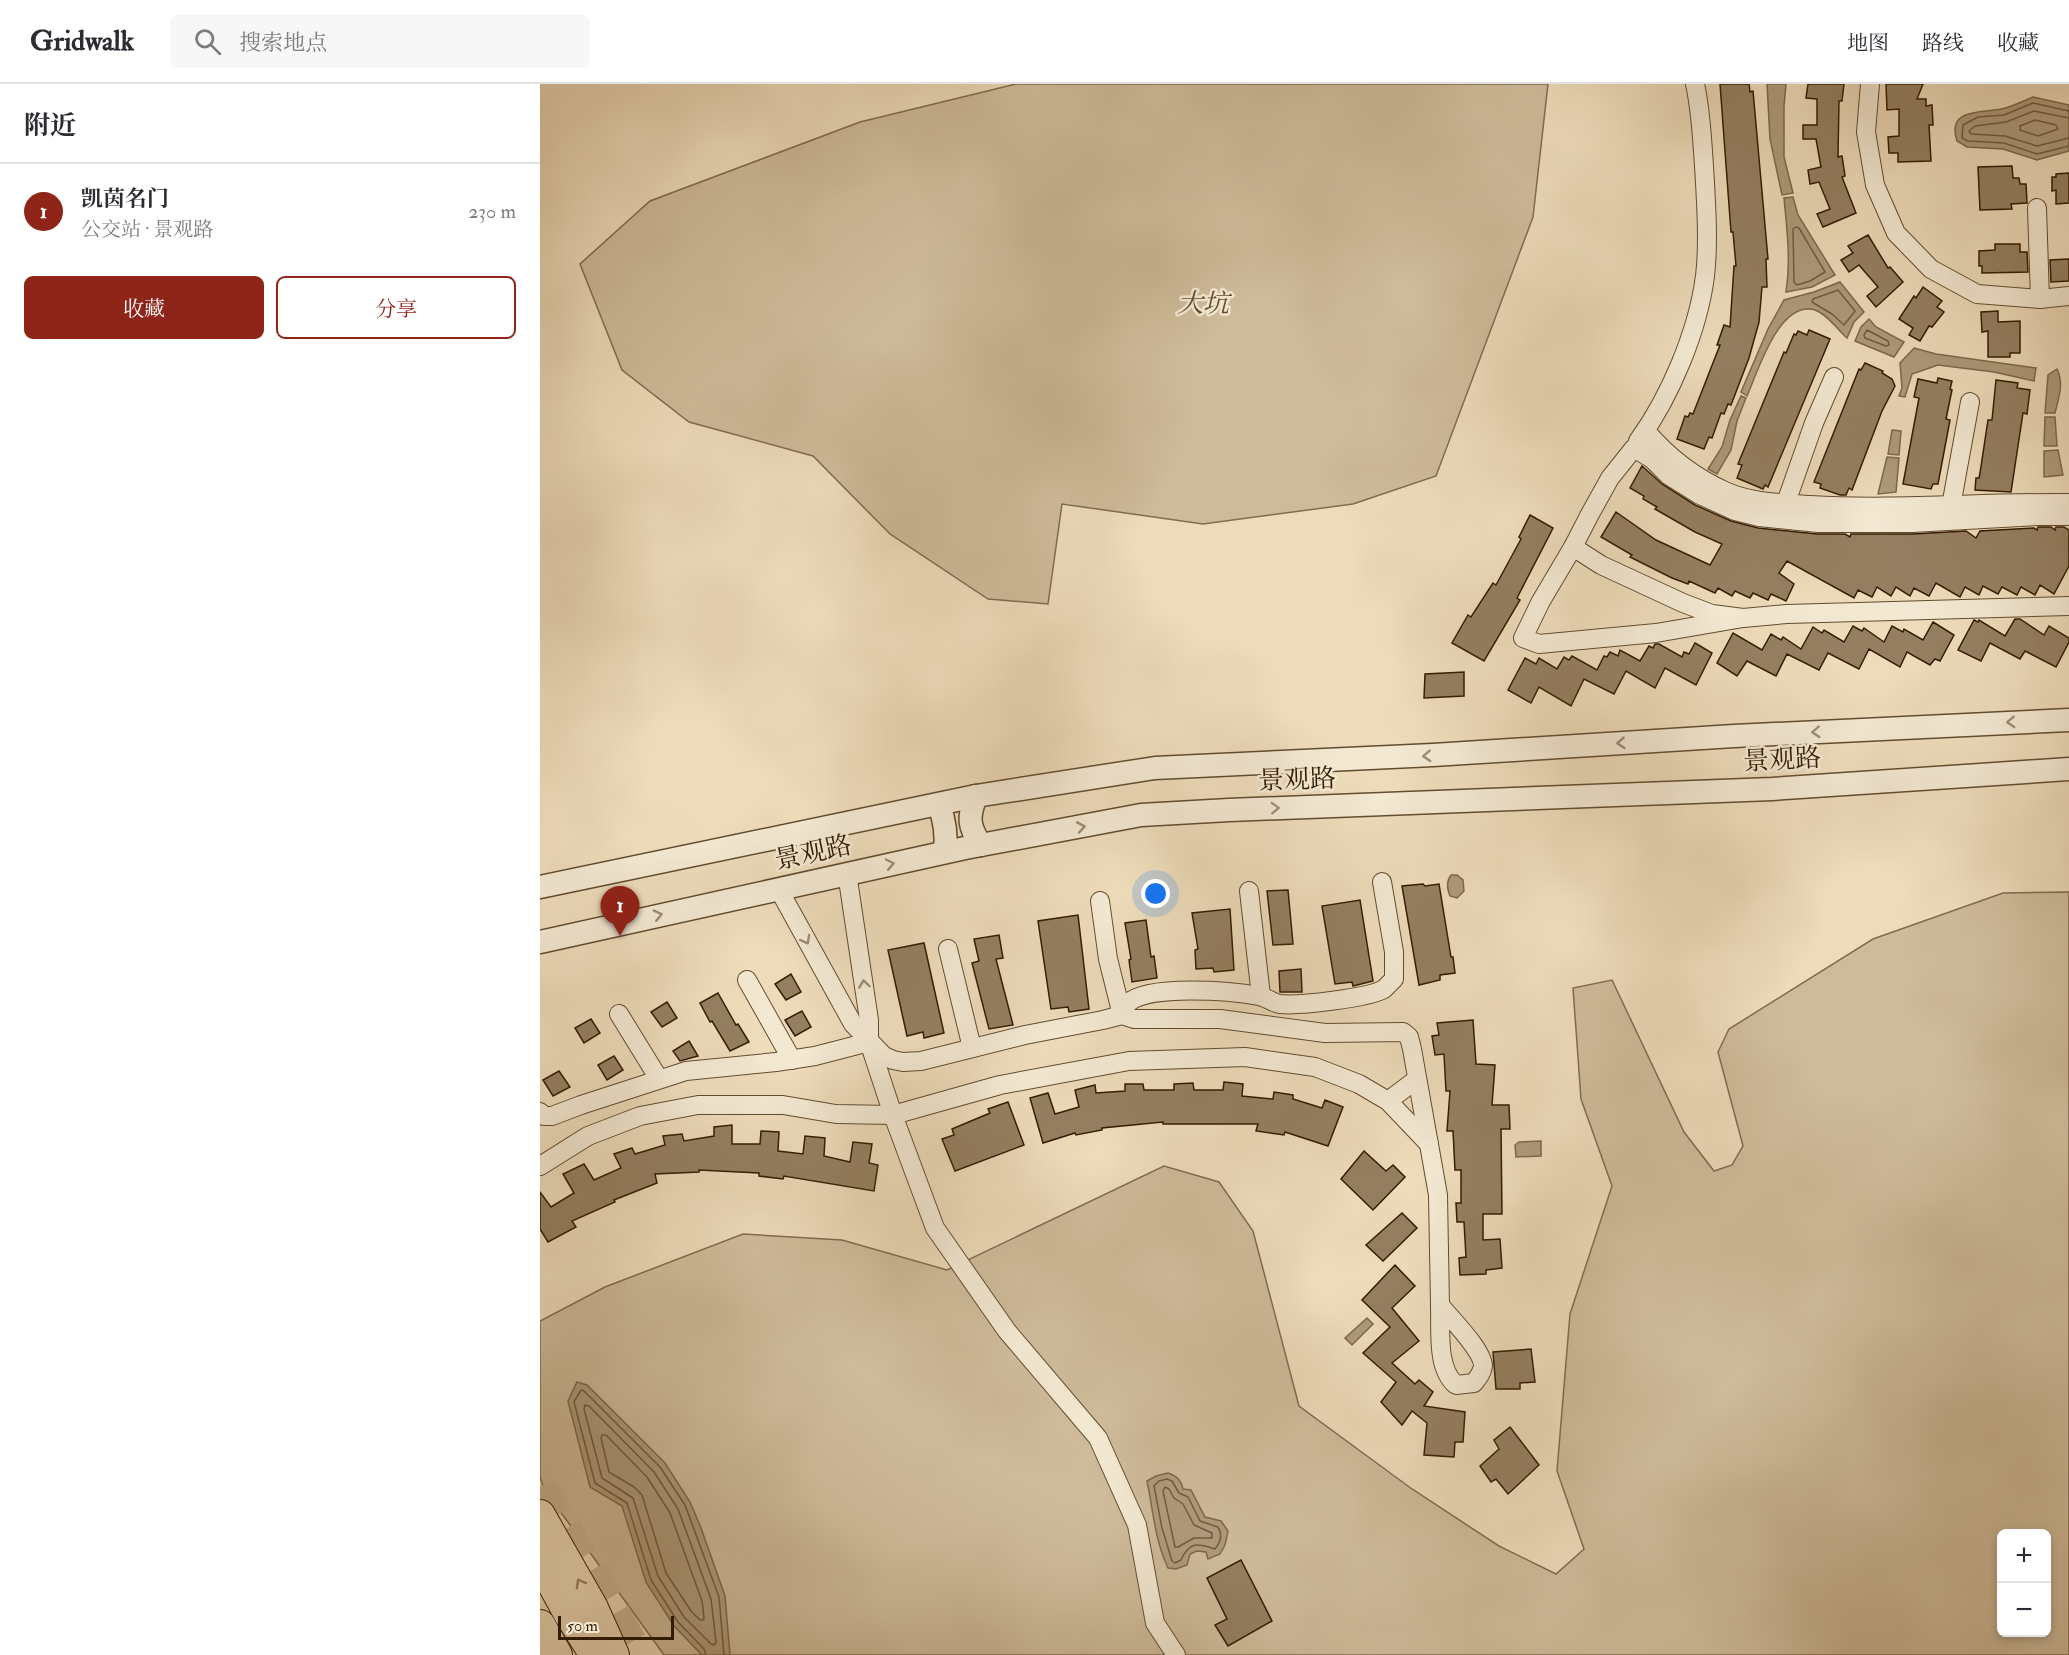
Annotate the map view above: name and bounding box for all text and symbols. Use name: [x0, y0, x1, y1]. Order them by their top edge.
search box: [170, 14, 590, 68]
text: Gridwalk: [30, 24, 134, 59]
icon: search: [191, 25, 224, 58]
text: 搜索地点: [239, 29, 327, 57]
text: 地图: [1847, 30, 1889, 57]
text: 路线: [1922, 30, 1964, 57]
text: 收藏: [1997, 30, 2039, 57]
text: 附近: [24, 110, 76, 142]
text: 凯茵名门: [81, 185, 169, 213]
text: 1: [40, 199, 47, 224]
text: 230 m: [468, 199, 516, 224]
text: 公交站 · 景观路: [81, 217, 213, 242]
button: 收藏: [24, 276, 264, 339]
button: 分享: [276, 276, 516, 339]
park label: 大坑: [1177, 288, 1233, 320]
one-way arrow: [2006, 715, 2015, 728]
one-way arrow: [1811, 725, 1820, 738]
one-way arrow: [1617, 737, 1626, 750]
street label: 景观路: [1742, 742, 1822, 778]
one-way arrow: [1422, 749, 1431, 762]
street label: 景观路: [1257, 763, 1337, 797]
one-way arrow: [1270, 802, 1279, 815]
one-way arrow: [1077, 821, 1086, 833]
street label: 景观路: [772, 829, 855, 877]
one-way arrow: [885, 858, 895, 871]
your location: [1141, 879, 1170, 908]
pin: 1: [600, 886, 640, 936]
one-way arrow: [653, 910, 663, 923]
one-way arrow: [799, 933, 811, 944]
one-way arrow: [858, 980, 870, 989]
map controls: [1997, 1529, 2051, 1637]
button: +: [1997, 1529, 2051, 1583]
one-way arrow: [576, 1579, 587, 1590]
button: −: [1997, 1583, 2051, 1637]
scale bar: [558, 1613, 674, 1640]
text: 50 m: [567, 1616, 598, 1636]

